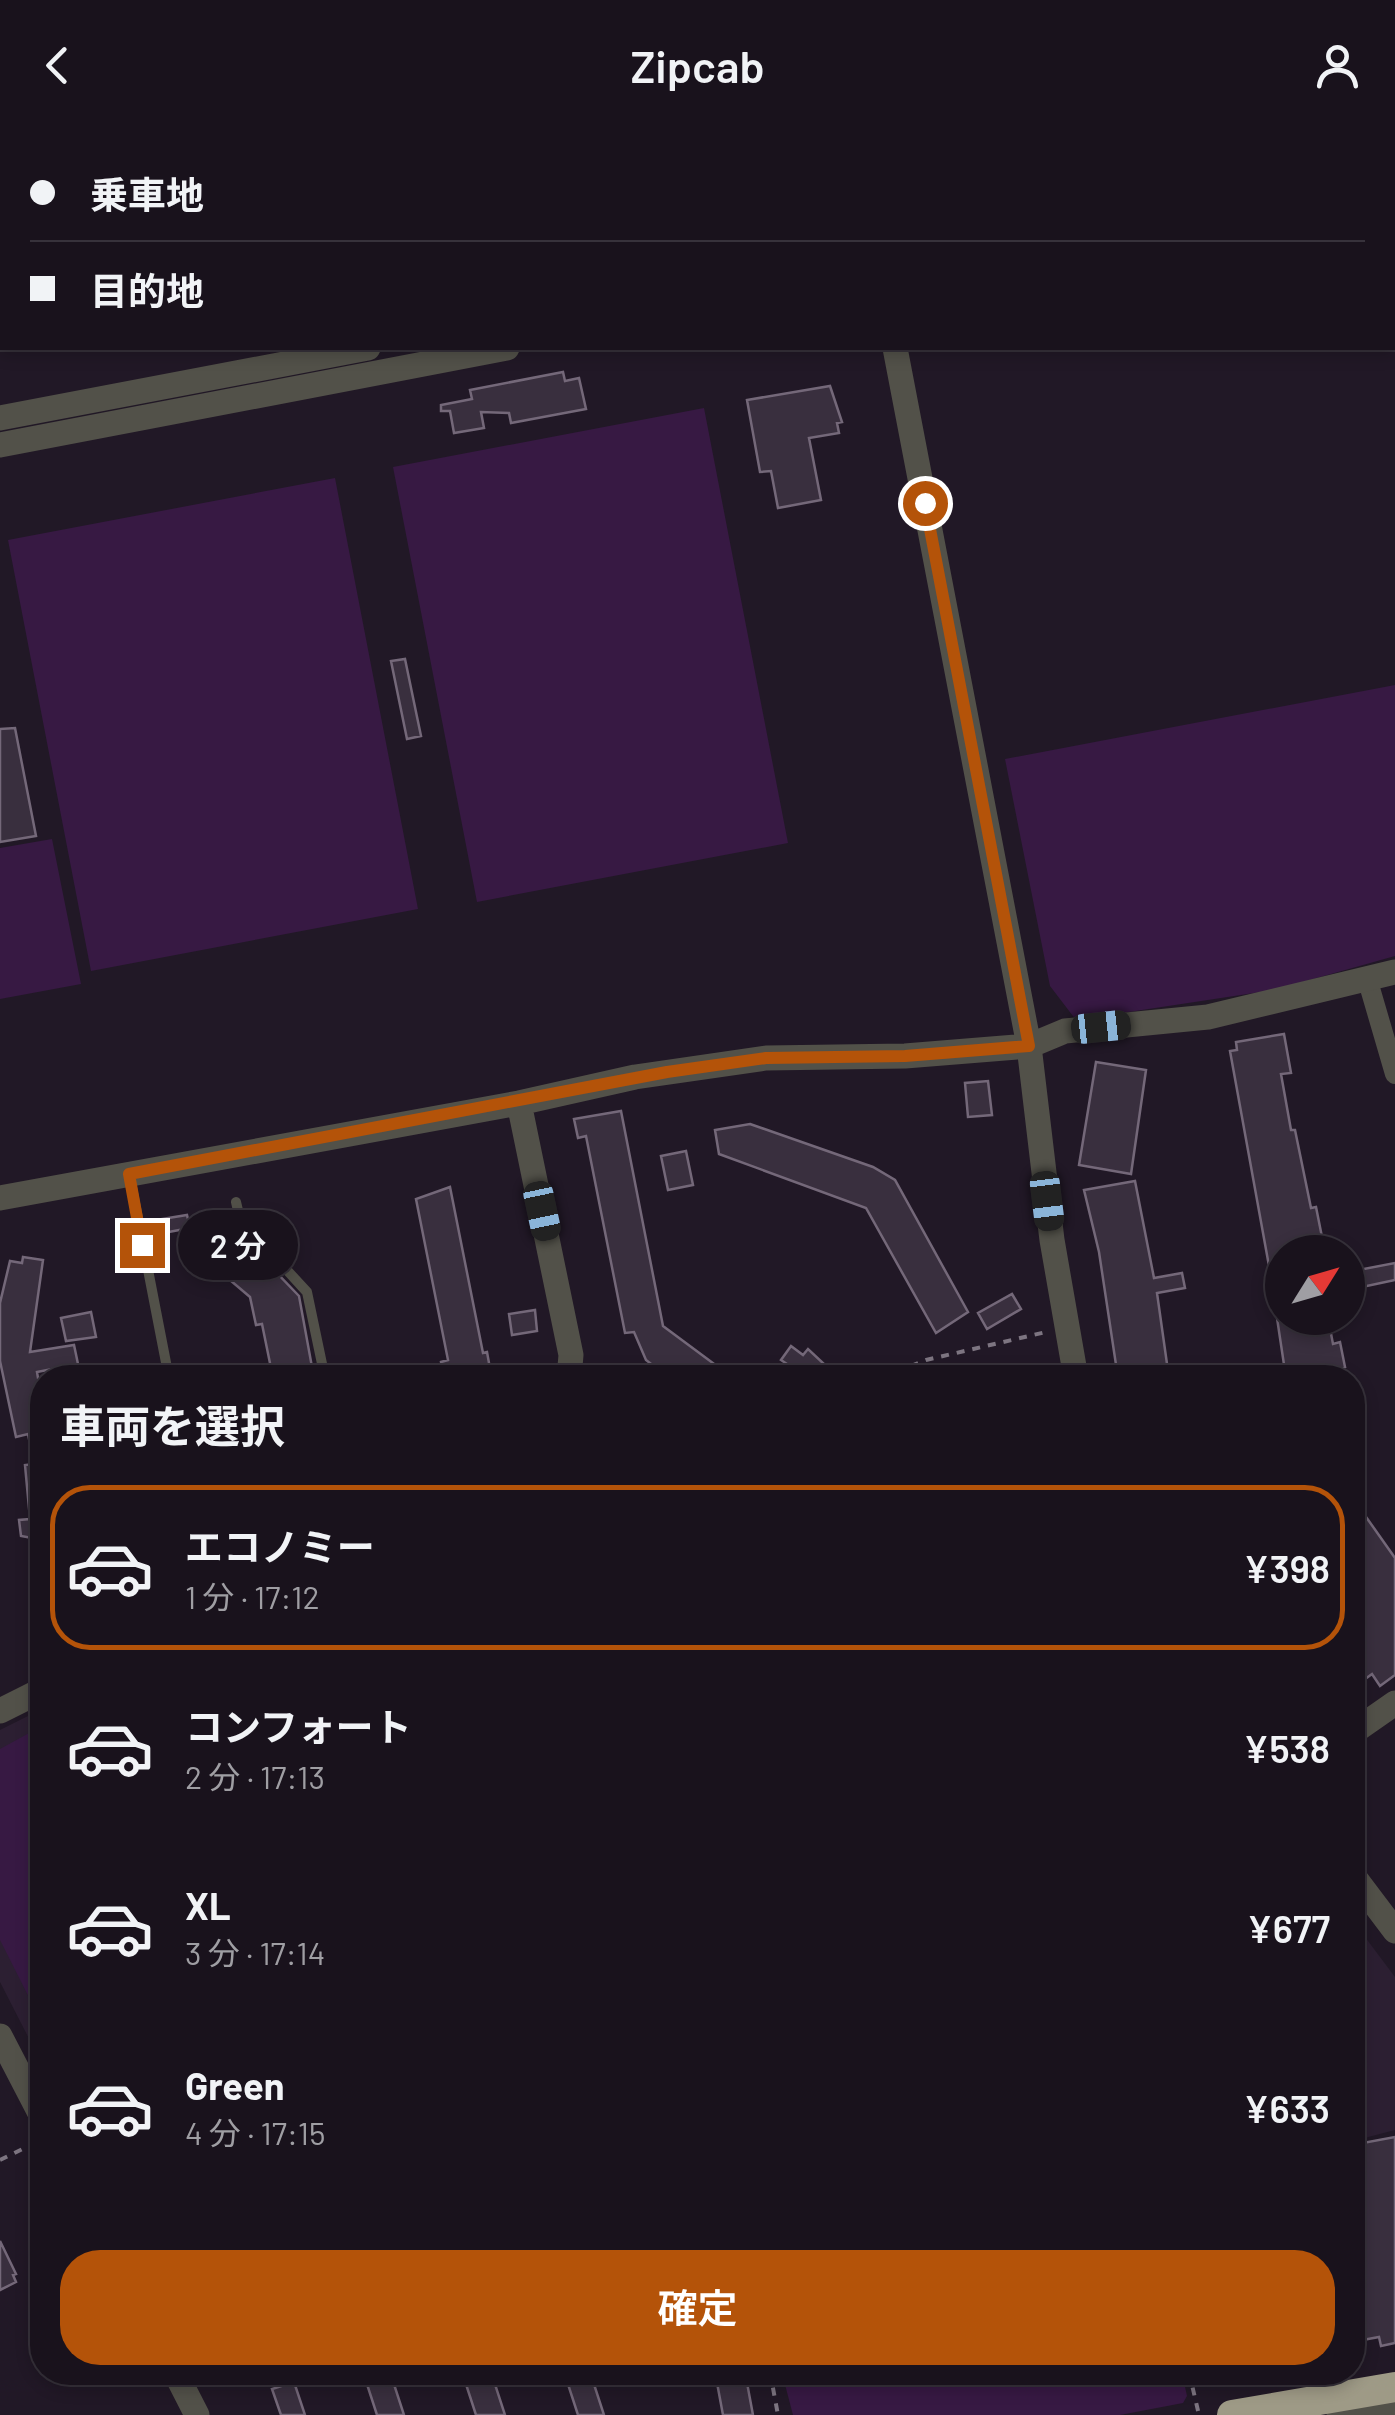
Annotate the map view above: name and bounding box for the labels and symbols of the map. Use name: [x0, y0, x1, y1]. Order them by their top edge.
route start: [903, 481, 948, 526]
car: [1070, 1009, 1132, 1045]
car: [1028, 1169, 1066, 1233]
car: [521, 1179, 563, 1243]
callout: 2 分: [177, 1210, 297, 1280]
route end: [120, 1223, 165, 1268]
north arrow: [1265, 1235, 1365, 1335]

